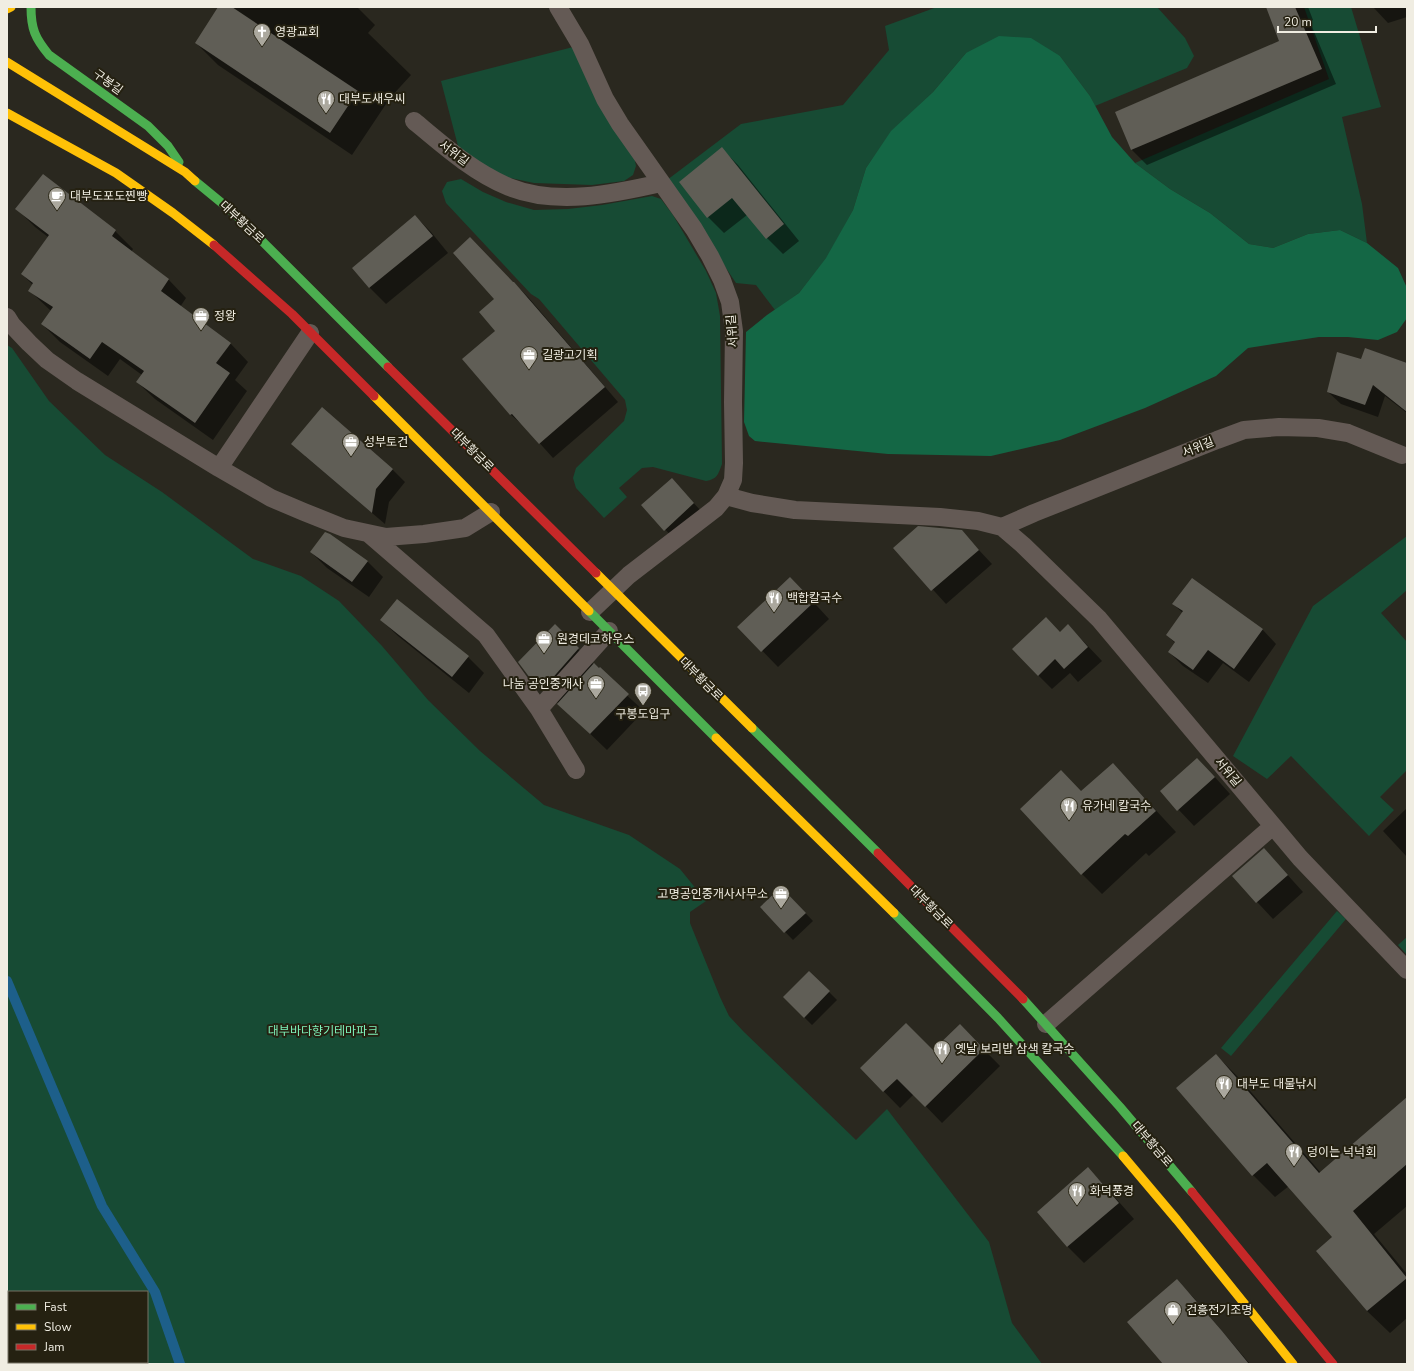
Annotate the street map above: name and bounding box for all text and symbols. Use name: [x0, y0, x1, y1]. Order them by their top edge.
scale bar: [1278, 8, 1376, 34]
text: 20 m: [1284, 14, 1312, 30]
church icon: 영광교회: [252, 22, 272, 47]
place label: 영광교회: [275, 24, 319, 40]
street label: 구봉길: [90, 66, 126, 98]
restaurant icon: 대부도새우씨: [316, 89, 336, 114]
place label: 대부도새우씨: [339, 91, 405, 107]
street label: 서위길: [436, 137, 472, 169]
cafe icon: 대부도포도찐빵: [47, 186, 67, 211]
place label: 대부도포도찐빵: [70, 188, 147, 204]
street label: 대부황금로: [216, 197, 268, 247]
office icon: 정왕: [191, 306, 211, 331]
place label: 정왕: [214, 308, 236, 324]
street label: 서위길: [723, 314, 741, 348]
office icon: 길광고기획: [519, 345, 539, 370]
place label: 길광고기획: [542, 347, 597, 363]
street label: 대부황금로: [447, 425, 497, 475]
office icon: 성부토건: [341, 432, 361, 457]
street label: 서위길: [1180, 433, 1216, 461]
place label: 성부토건: [364, 434, 408, 450]
restaurant icon: 백합칼국수: [764, 588, 784, 613]
place label: 백합칼국수: [787, 590, 842, 606]
office icon: 원경데코하우스: [534, 629, 554, 654]
place label: 원경데코하우스: [557, 631, 634, 647]
street label: 대부황금로: [676, 654, 726, 704]
office icon: 나눔 공인중개사: [586, 674, 606, 699]
place label: 나눔 공인중개사: [503, 676, 583, 692]
bus stop icon: 구봉도입구: [633, 681, 653, 706]
place label: 구봉도입구: [615, 706, 671, 722]
street label: 서위길: [1211, 754, 1245, 790]
restaurant icon: 유가네 칼국수: [1059, 796, 1079, 821]
place label: 유가네 칼국수: [1082, 798, 1151, 814]
street label: 대부황금로: [906, 882, 956, 932]
office icon: 고명공인중개사사무소: [771, 884, 791, 909]
place label: 고명공인중개사사무소: [658, 886, 768, 902]
park label: 대부바다향기테마파크: [268, 1023, 378, 1039]
restaurant icon: 옛날 보리밥 삼색 칼국수: [932, 1039, 952, 1064]
place label: 옛날 보리밥 삼색 칼국수: [955, 1041, 1075, 1057]
restaurant icon: 대부도 대물낚시: [1214, 1074, 1234, 1099]
place label: 대부도 대물낚시: [1237, 1076, 1317, 1092]
street label: 대부황금로: [1128, 1118, 1176, 1170]
restaurant icon: 덩이는 넉넉회: [1284, 1142, 1304, 1167]
place label: 덩이는 넉넉회: [1307, 1144, 1376, 1160]
restaurant icon: 화덕풍경: [1067, 1181, 1087, 1206]
place label: 화덕풍경: [1090, 1183, 1134, 1199]
legend: [8, 1291, 148, 1363]
text: Fast: [44, 1299, 67, 1315]
shop icon: 건흥전기조명: [1163, 1300, 1183, 1325]
place label: 건흥전기조명: [1186, 1302, 1252, 1318]
text: Slow: [44, 1319, 72, 1335]
text: Jam: [43, 1339, 65, 1355]

